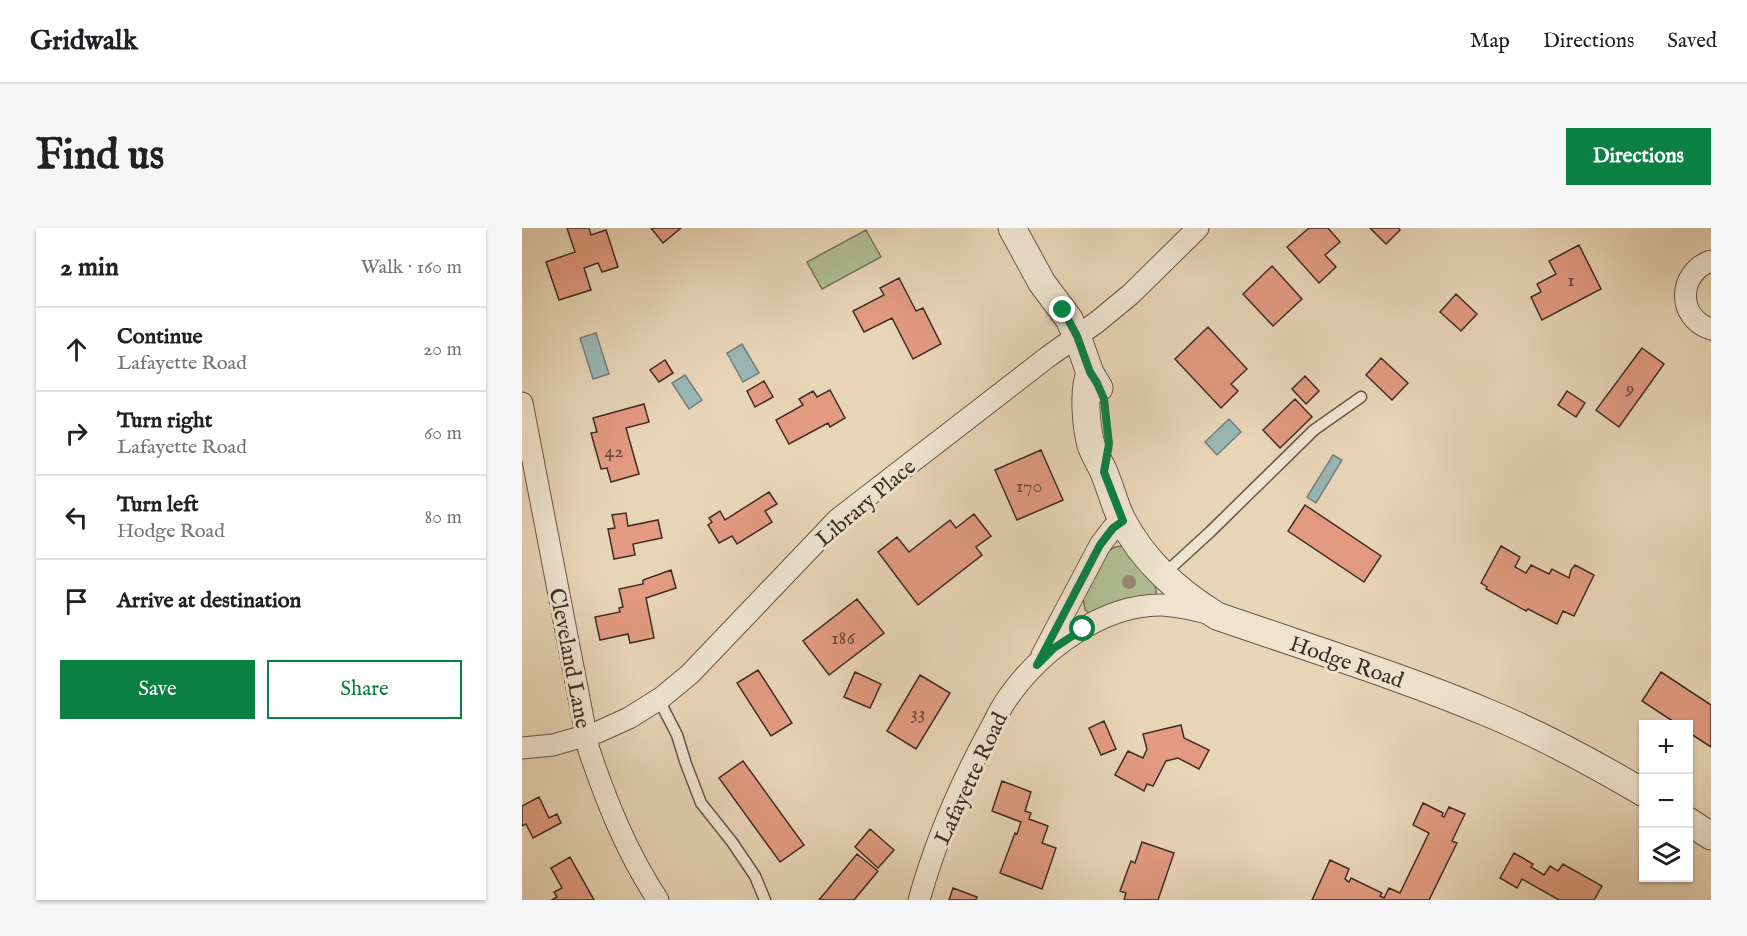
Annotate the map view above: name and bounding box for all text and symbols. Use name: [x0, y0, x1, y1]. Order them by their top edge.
text: Gridwalk: [30, 24, 138, 59]
text: Map: [1470, 28, 1510, 55]
text: Directions: [1543, 28, 1634, 55]
text: Saved: [1667, 28, 1717, 55]
button: Directions: [1566, 128, 1711, 185]
text: Find us: [36, 130, 164, 183]
text: 2 min: [60, 251, 119, 284]
text: Walk · 160 m: [361, 255, 462, 280]
house number: 1: [1567, 268, 1575, 293]
route end: [1049, 296, 1075, 322]
text: Continue: [117, 323, 203, 351]
icon: ahead: [60, 333, 93, 366]
text: 20 m: [423, 337, 462, 362]
text: Lafayette Road: [117, 351, 247, 376]
house number: 9: [1625, 376, 1634, 401]
text: Turn right: [117, 407, 212, 435]
icon: right: [60, 417, 93, 450]
text: 60 m: [424, 421, 462, 446]
text: Lafayette Road: [117, 435, 247, 460]
house number: 42: [604, 439, 624, 464]
street label: Library Place: [810, 454, 922, 554]
house number: 170: [1016, 474, 1042, 499]
text: Turn left: [117, 491, 199, 519]
icon: left: [60, 501, 93, 534]
text: 80 m: [425, 505, 462, 530]
text: Hodge Road: [117, 519, 225, 544]
icon: arrive: [60, 585, 93, 618]
street label: Cleveland Lane: [542, 586, 596, 731]
text: Arrive at destination: [117, 587, 301, 615]
route start: [1069, 615, 1095, 641]
house number: 186: [831, 626, 855, 651]
street label: Hodge Road: [1286, 630, 1407, 696]
button: Save: [60, 660, 255, 719]
button: Share: [267, 660, 462, 719]
house number: 33: [911, 701, 925, 726]
street label: Lafayette Road: [929, 708, 1015, 849]
map controls: [1639, 720, 1693, 882]
button: +: [1639, 720, 1693, 774]
button: −: [1639, 774, 1693, 828]
button: layers: [1639, 828, 1693, 882]

